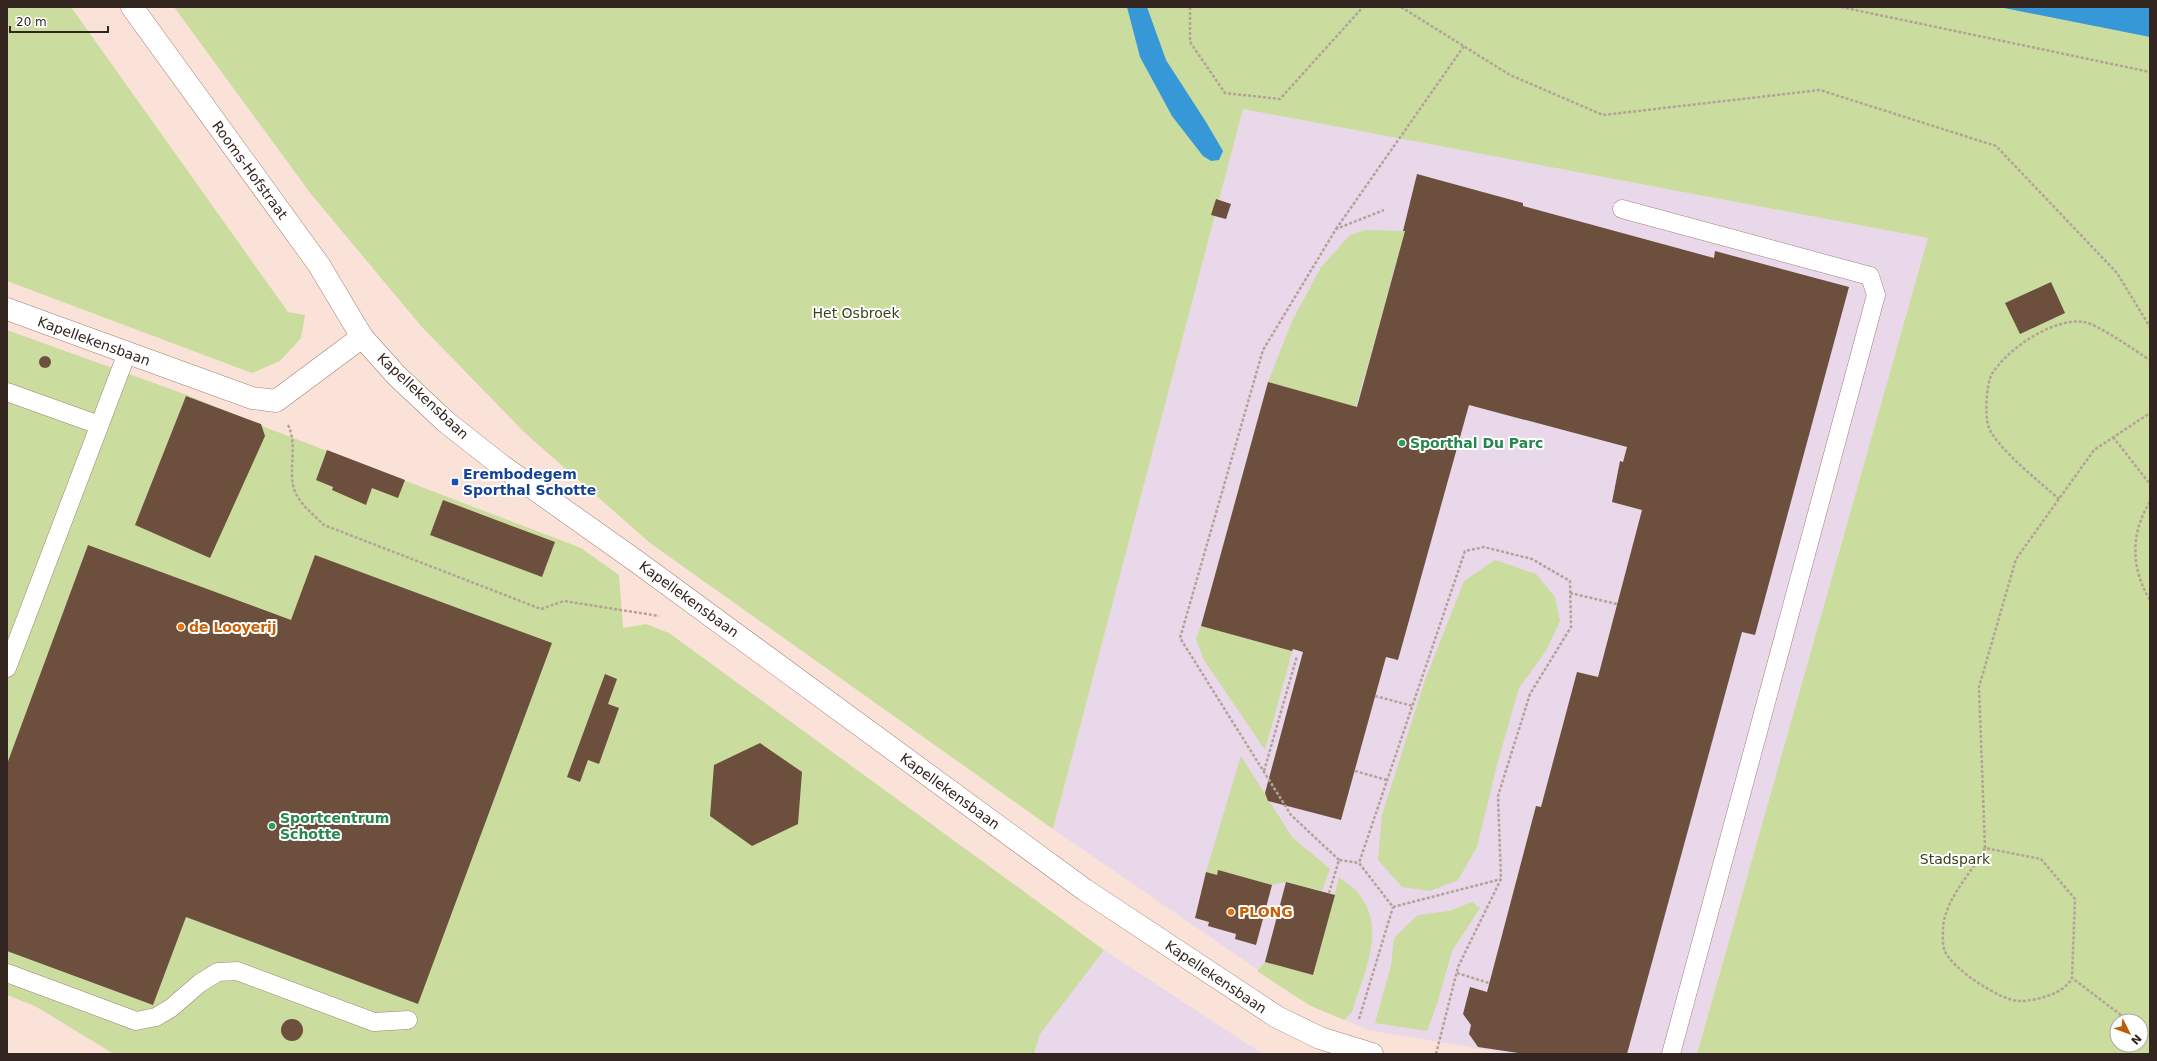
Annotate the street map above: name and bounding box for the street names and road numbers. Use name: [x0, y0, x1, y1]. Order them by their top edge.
street label: Rooms-Hofstraat: [209, 118, 291, 223]
street label: Kapellekensbaan: [35, 313, 153, 369]
street label: Kapellekensbaan: [374, 350, 472, 442]
street label: Kapellekensbaan: [636, 558, 742, 640]
street label: Kapellekensbaan: [897, 750, 1003, 832]
street label: Kapellekensbaan: [1162, 937, 1270, 1017]

